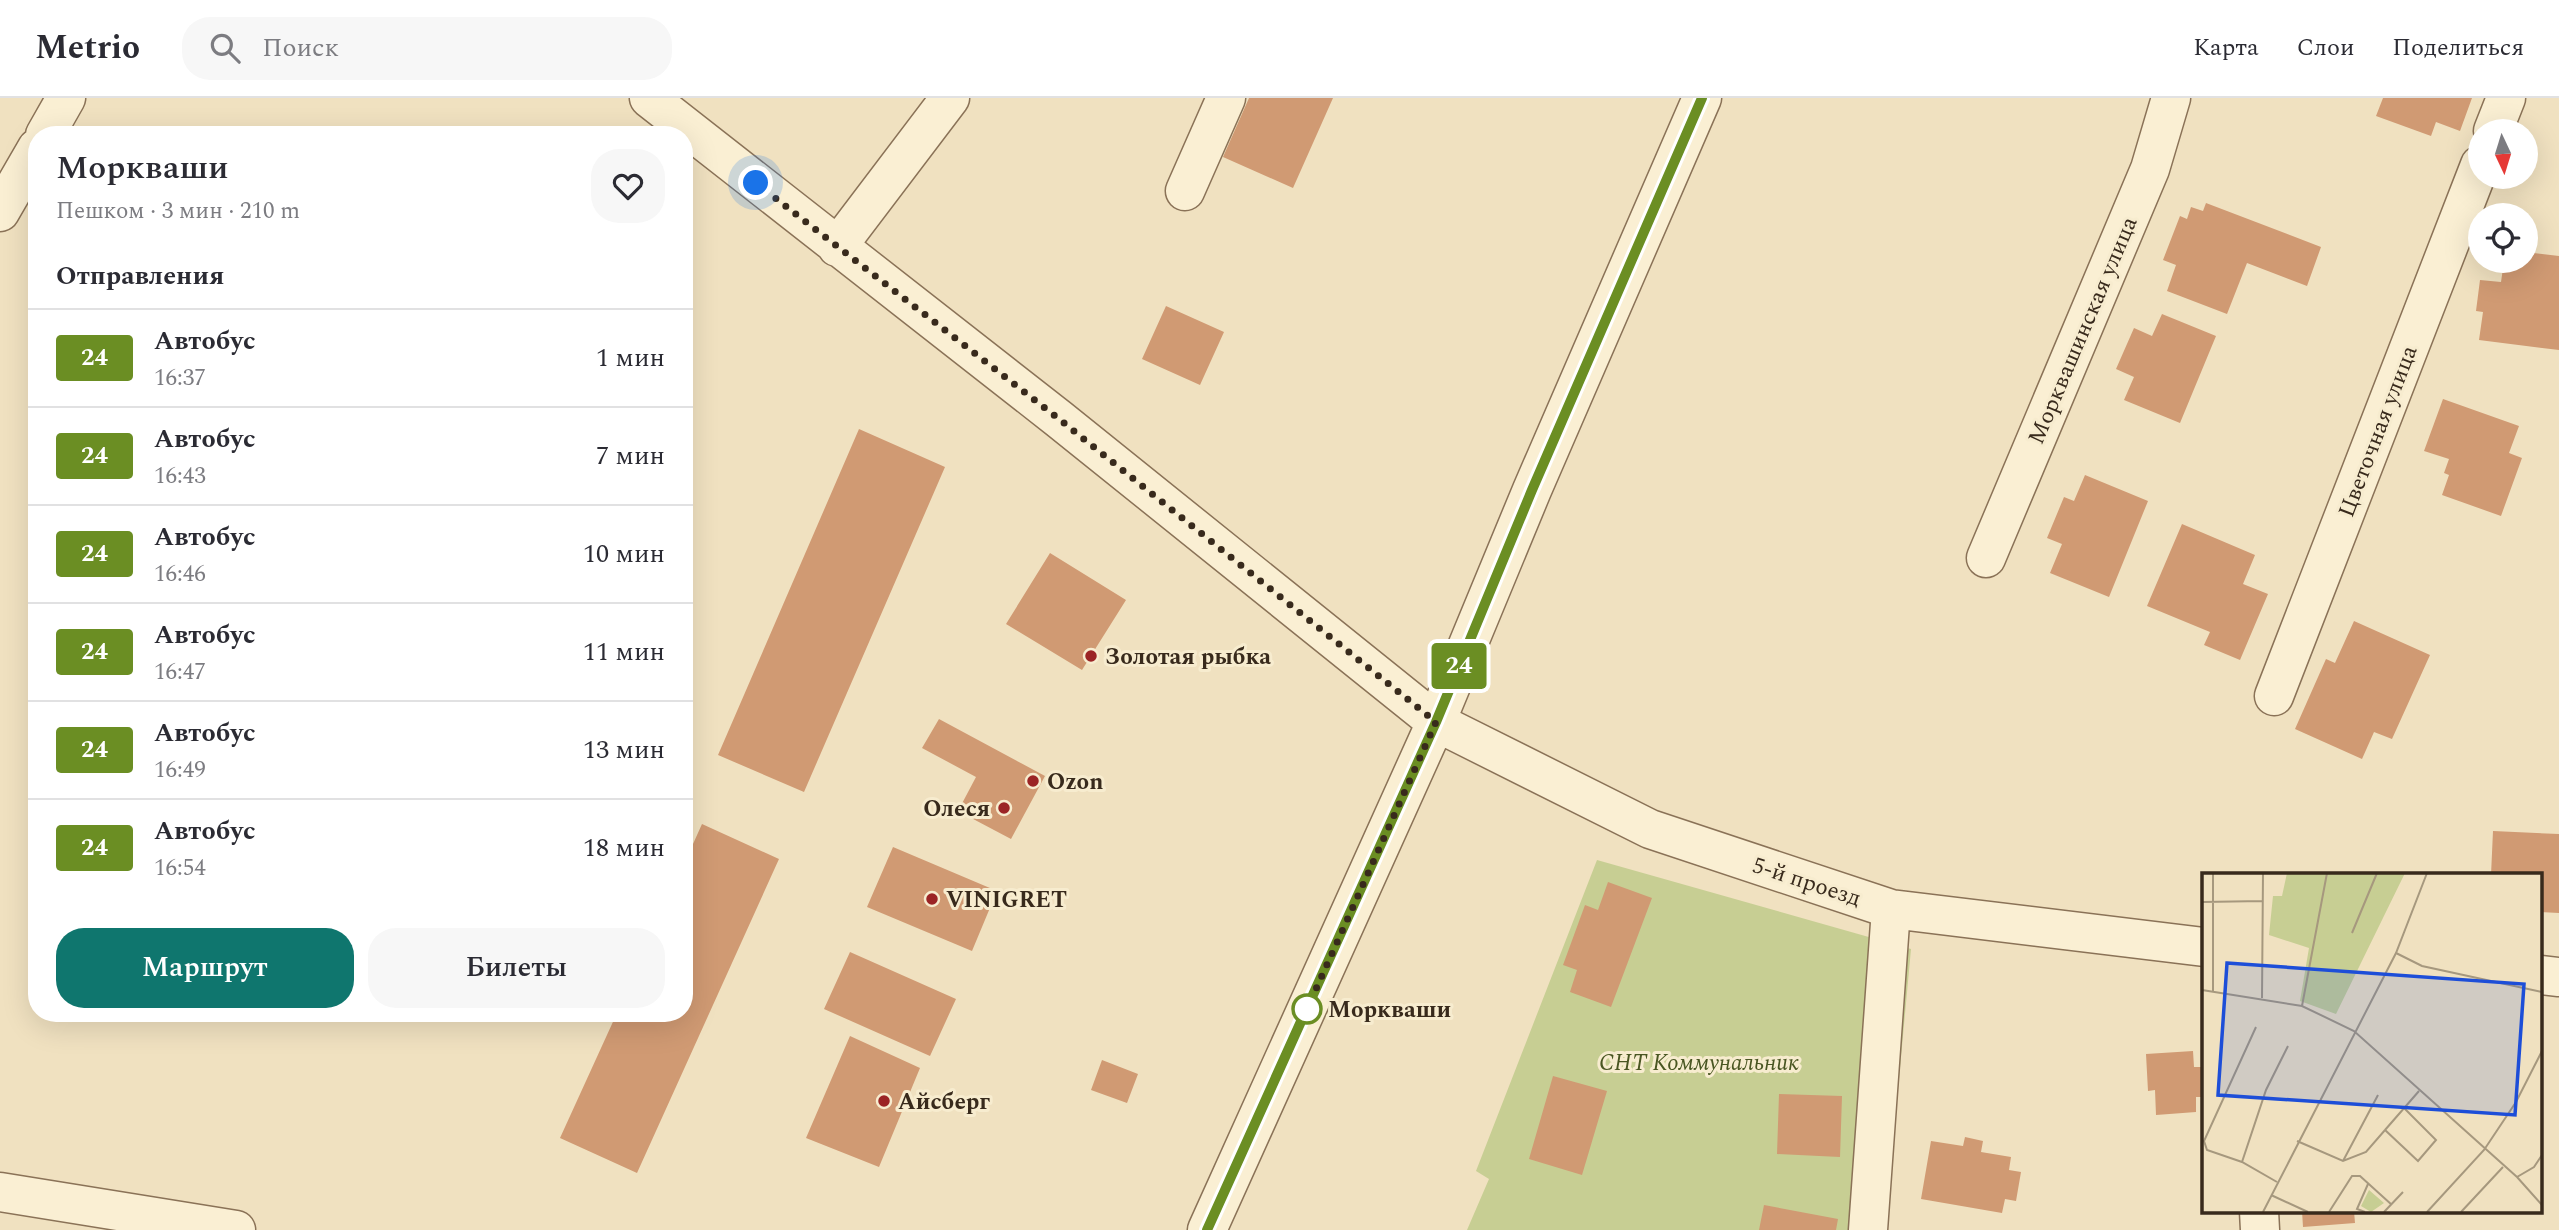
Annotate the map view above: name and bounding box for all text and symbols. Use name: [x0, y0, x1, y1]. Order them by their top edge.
search box: [182, 17, 672, 80]
text: Metrio: [35, 23, 140, 73]
text: Поиск: [262, 28, 339, 68]
icon: search: [206, 29, 244, 67]
text: Карта: [2193, 30, 2259, 66]
text: Слои: [2297, 30, 2354, 66]
text: Поделиться: [2392, 30, 2524, 66]
north arrow: [2468, 119, 2538, 189]
map controls: [2468, 119, 2538, 273]
text: Моркваши: [56, 143, 229, 193]
button: heart: [591, 149, 665, 223]
your location: [738, 165, 773, 200]
text: Пешком · 3 мин · 210 m: [56, 194, 300, 229]
button: locate: [2468, 203, 2538, 273]
street label: Морквашинская улица: [2020, 211, 2147, 450]
text: Отправления: [56, 256, 224, 296]
text: Автобус: [154, 321, 256, 361]
text: 1 мин: [596, 338, 665, 378]
text: 24: [81, 340, 108, 376]
street label: Цветочная улица: [2329, 340, 2427, 523]
text: 16:37: [154, 361, 206, 396]
text: Автобус: [154, 419, 256, 459]
text: 7 мин: [596, 436, 665, 476]
text: 24: [81, 438, 108, 474]
text: 16:43: [154, 459, 206, 494]
text: Автобус: [154, 517, 256, 557]
text: 10 мин: [583, 534, 665, 574]
text: 24: [81, 536, 108, 572]
text: 16:46: [154, 557, 206, 592]
text: Автобус: [154, 615, 256, 655]
text: 11 мин: [583, 632, 665, 672]
text: 24: [81, 634, 108, 670]
place label: Золотая рыбка: [1105, 640, 1271, 675]
line badge: 24: [1428, 643, 1490, 689]
marker: Золотая рыбка: [1083, 648, 1099, 664]
text: 24: [1446, 648, 1472, 684]
text: 16:47: [154, 655, 206, 690]
text: Автобус: [154, 713, 256, 753]
text: 13 мин: [583, 730, 665, 770]
text: 24: [81, 732, 108, 768]
text: 16:49: [154, 753, 206, 788]
place label: Ozon: [1047, 765, 1103, 800]
marker: Ozon: [1025, 773, 1041, 789]
place label: Олеся: [923, 792, 990, 827]
marker: Олеся: [996, 800, 1012, 816]
text: Автобус: [154, 811, 256, 851]
text: 18 мин: [583, 828, 665, 868]
text: 24: [81, 830, 108, 866]
street label: 5-й проезд: [1748, 848, 1865, 916]
text: 16:54: [154, 851, 206, 886]
inset map: [2202, 873, 2542, 1212]
place label: VINIGRET: [946, 883, 1067, 918]
marker: VINIGRET: [924, 891, 940, 907]
button: Маршрут: [56, 928, 354, 1008]
button: Билеты: [368, 928, 665, 1008]
place label: Моркваши: [1328, 993, 1451, 1028]
marker: Моркваши: [1292, 994, 1322, 1024]
park label: СНТ Коммунальник: [1599, 1046, 1799, 1081]
place label: Айсберг: [898, 1085, 990, 1120]
marker: Айсберг: [876, 1093, 892, 1109]

